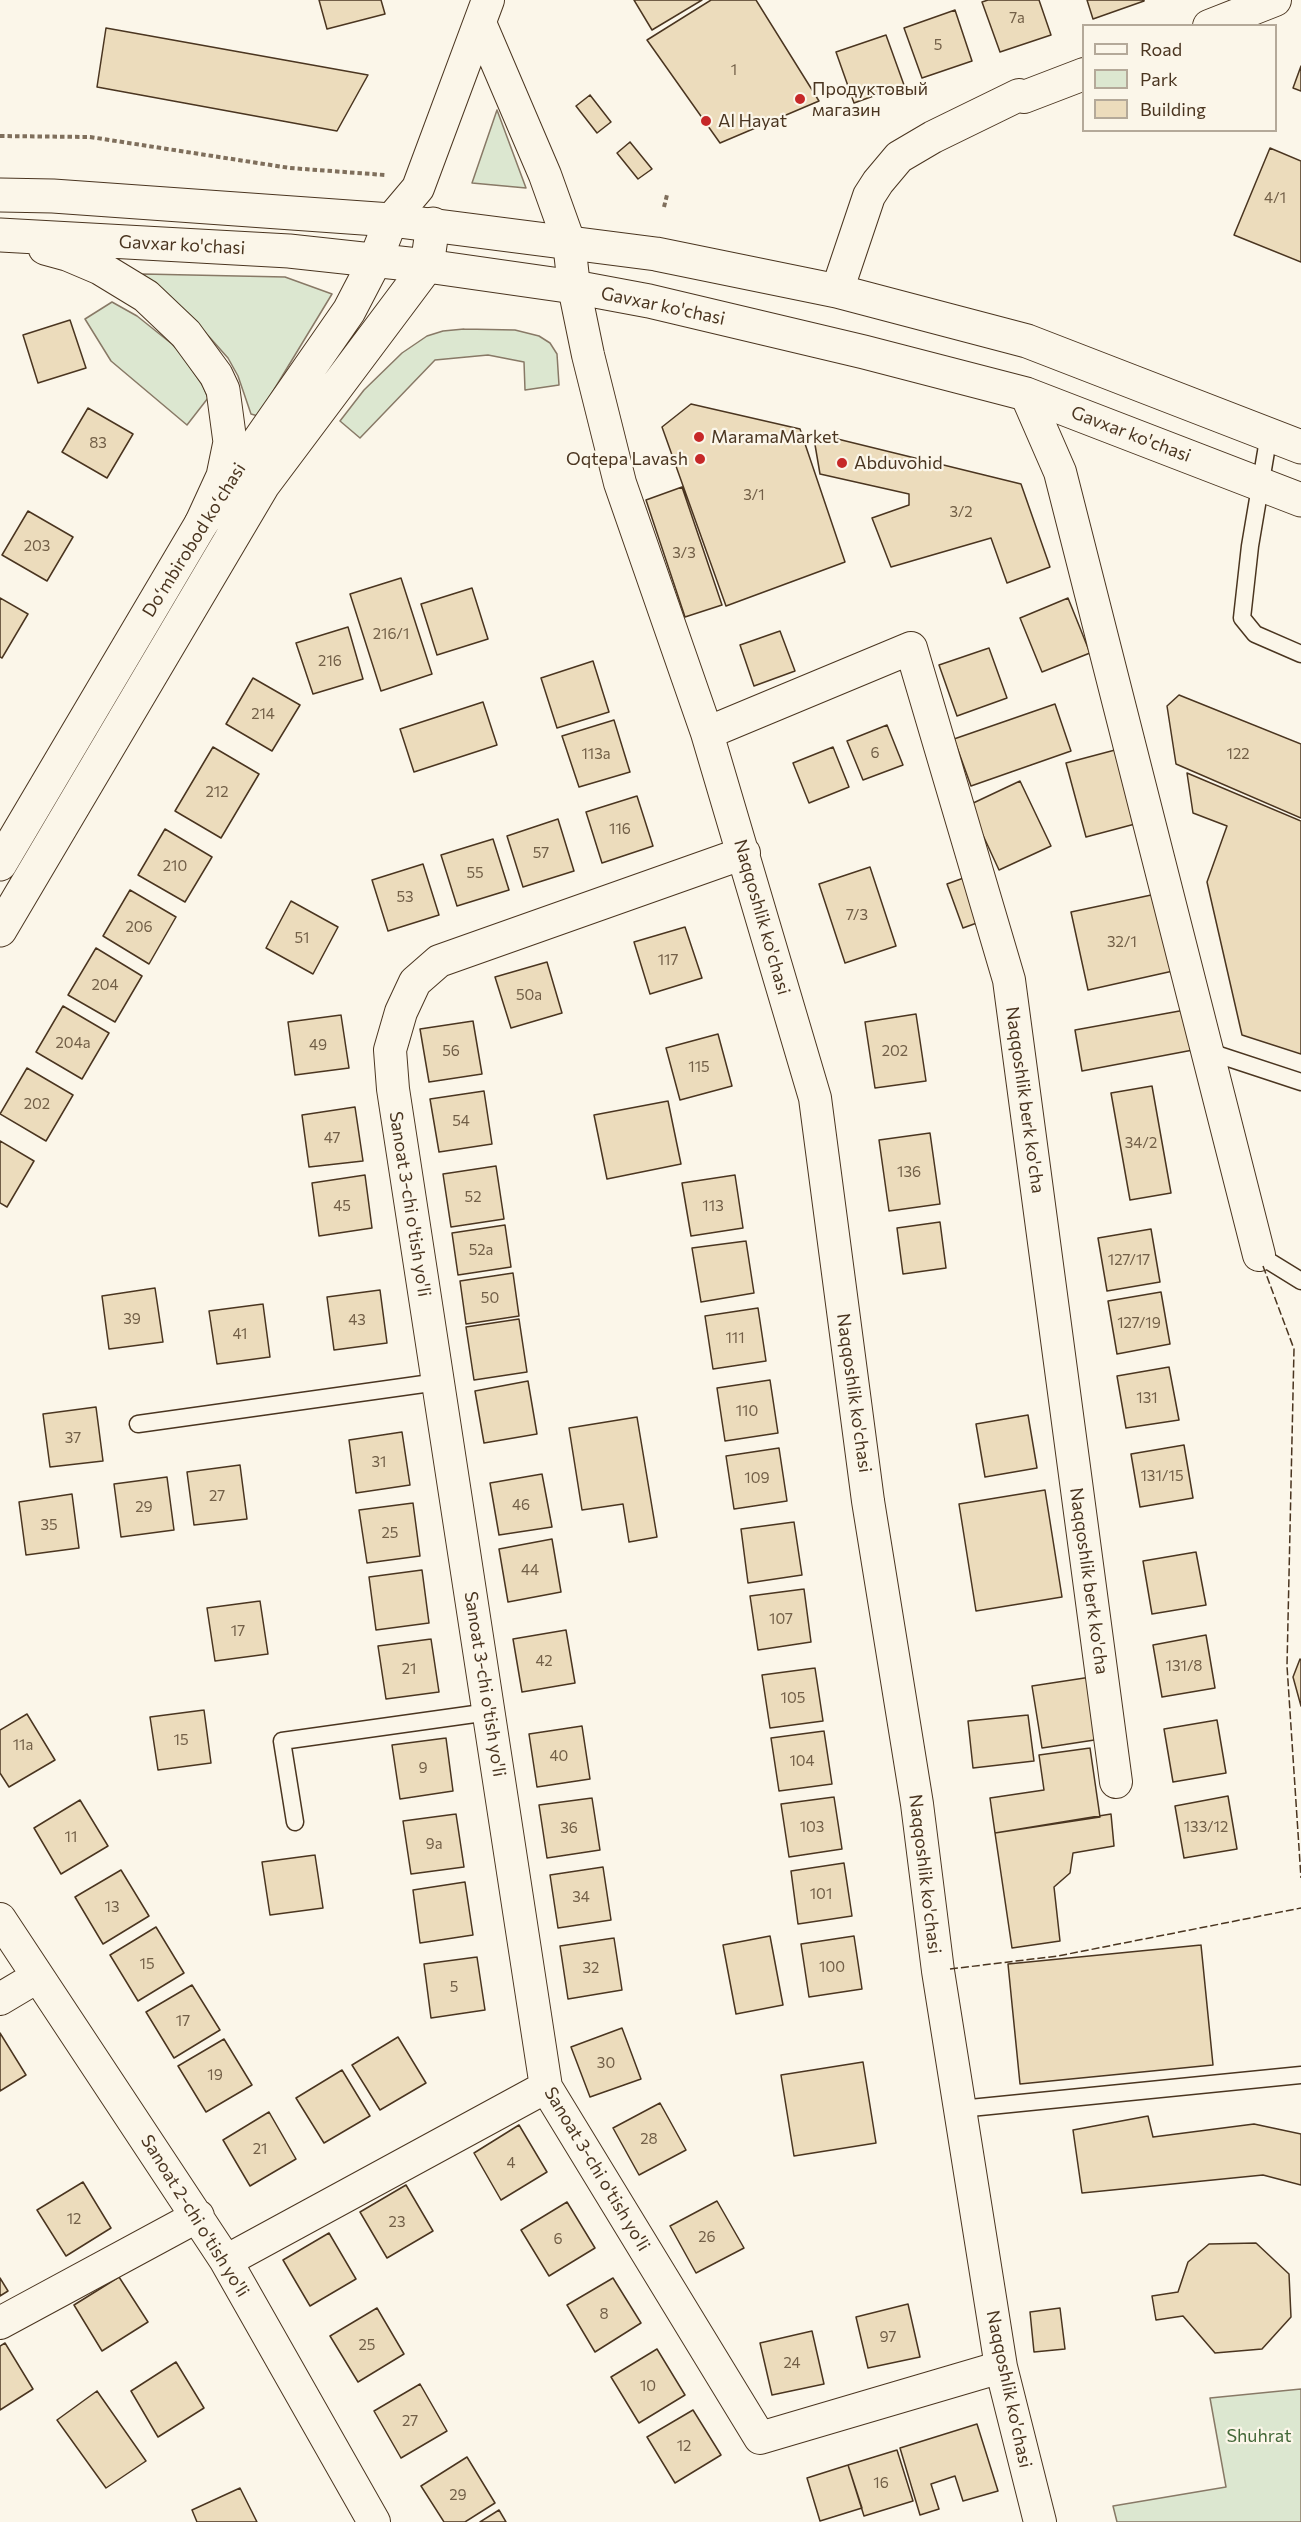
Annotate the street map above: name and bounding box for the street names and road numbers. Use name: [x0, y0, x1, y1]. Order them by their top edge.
street label: Gavxar ko'chasi: [118, 231, 246, 259]
street label: Gavxar ko'chasi: [599, 282, 727, 330]
street label: Gavxar ko'chasi: [1068, 401, 1194, 467]
street label: Doʻmbirobod koʻchasi: [138, 459, 250, 621]
street label: Naqqoshlik ko'chasi: [729, 837, 795, 997]
street label: Naqqoshlik berk ko'cha: [1001, 1005, 1049, 1195]
street label: Sanoat 3-chi o'tish yo'li: [385, 1110, 435, 1298]
street label: Naqqoshlik ko'chasi: [832, 1312, 876, 1474]
street label: Naqqoshlik berk ko'cha: [1065, 1486, 1113, 1676]
street label: Sanoat 3-chi o'tish yo'li: [460, 1590, 510, 1778]
street label: Naqqoshlik ko'chasi: [904, 1793, 946, 1955]
street label: Sanoat 3-chi o'tish yo'li: [539, 2083, 655, 2255]
street label: Sanoat 2-chi o'tish yo'li: [136, 2131, 254, 2301]
street label: Naqqoshlik ko'chasi: [982, 2308, 1036, 2470]

